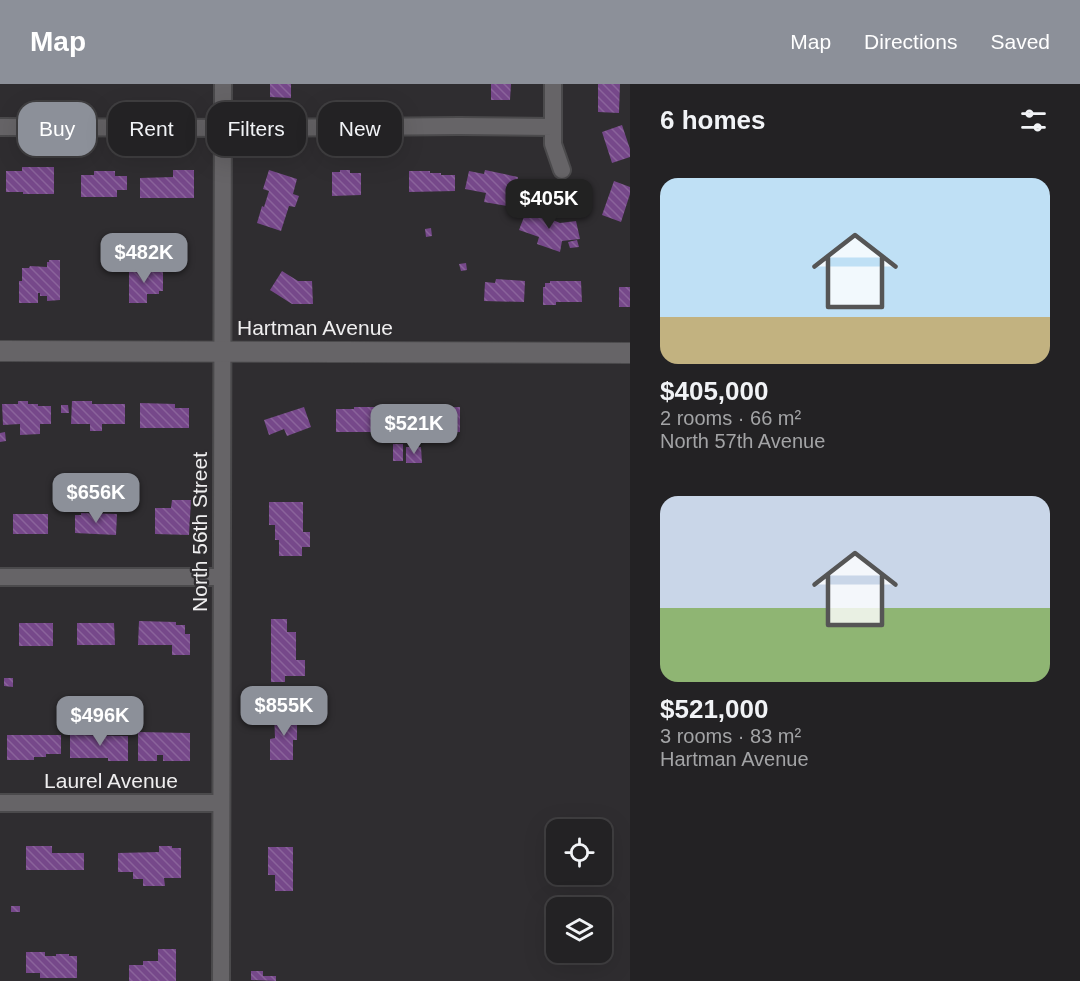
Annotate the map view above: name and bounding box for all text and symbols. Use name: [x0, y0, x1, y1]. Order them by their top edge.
text: Map: [30, 26, 86, 57]
text: Map: [790, 30, 831, 53]
text: Directions: [864, 30, 957, 53]
text: Saved: [990, 30, 1050, 53]
chip: Buy: [18, 102, 96, 156]
chip: Rent: [108, 102, 195, 156]
chip: Filters: [207, 102, 306, 156]
chip: New: [318, 102, 402, 156]
icon: filters: [1017, 104, 1050, 137]
text: 6 homes: [660, 105, 766, 135]
pin: $405K: [507, 179, 591, 230]
text: $405K: [520, 187, 578, 209]
icon: home: [801, 217, 909, 325]
pin: $482K: [102, 233, 186, 284]
text: $482K: [115, 241, 173, 263]
street label: Hartman Avenue: [237, 316, 393, 339]
text: $405,000: [660, 376, 768, 406]
pin: $521K: [372, 404, 456, 455]
text: 2 rooms · 66 m²: [660, 407, 801, 429]
text: $521K: [385, 412, 443, 434]
text: North 57th Avenue: [660, 430, 825, 452]
street label: North 56th Street: [188, 452, 211, 612]
pin: $656K: [54, 473, 138, 524]
text: $656K: [67, 481, 125, 503]
icon: home: [801, 535, 909, 643]
pin: $855K: [242, 686, 326, 737]
text: $855K: [255, 694, 313, 716]
text: $521,000: [660, 694, 768, 724]
pin: $496K: [58, 696, 142, 747]
text: $496K: [71, 704, 129, 726]
text: 3 rooms · 83 m²: [660, 725, 801, 747]
text: Hartman Avenue: [660, 748, 809, 770]
street label: Laurel Avenue: [44, 769, 178, 792]
map controls: [546, 819, 612, 963]
button: locate: [546, 819, 612, 885]
button: layers: [546, 897, 612, 963]

